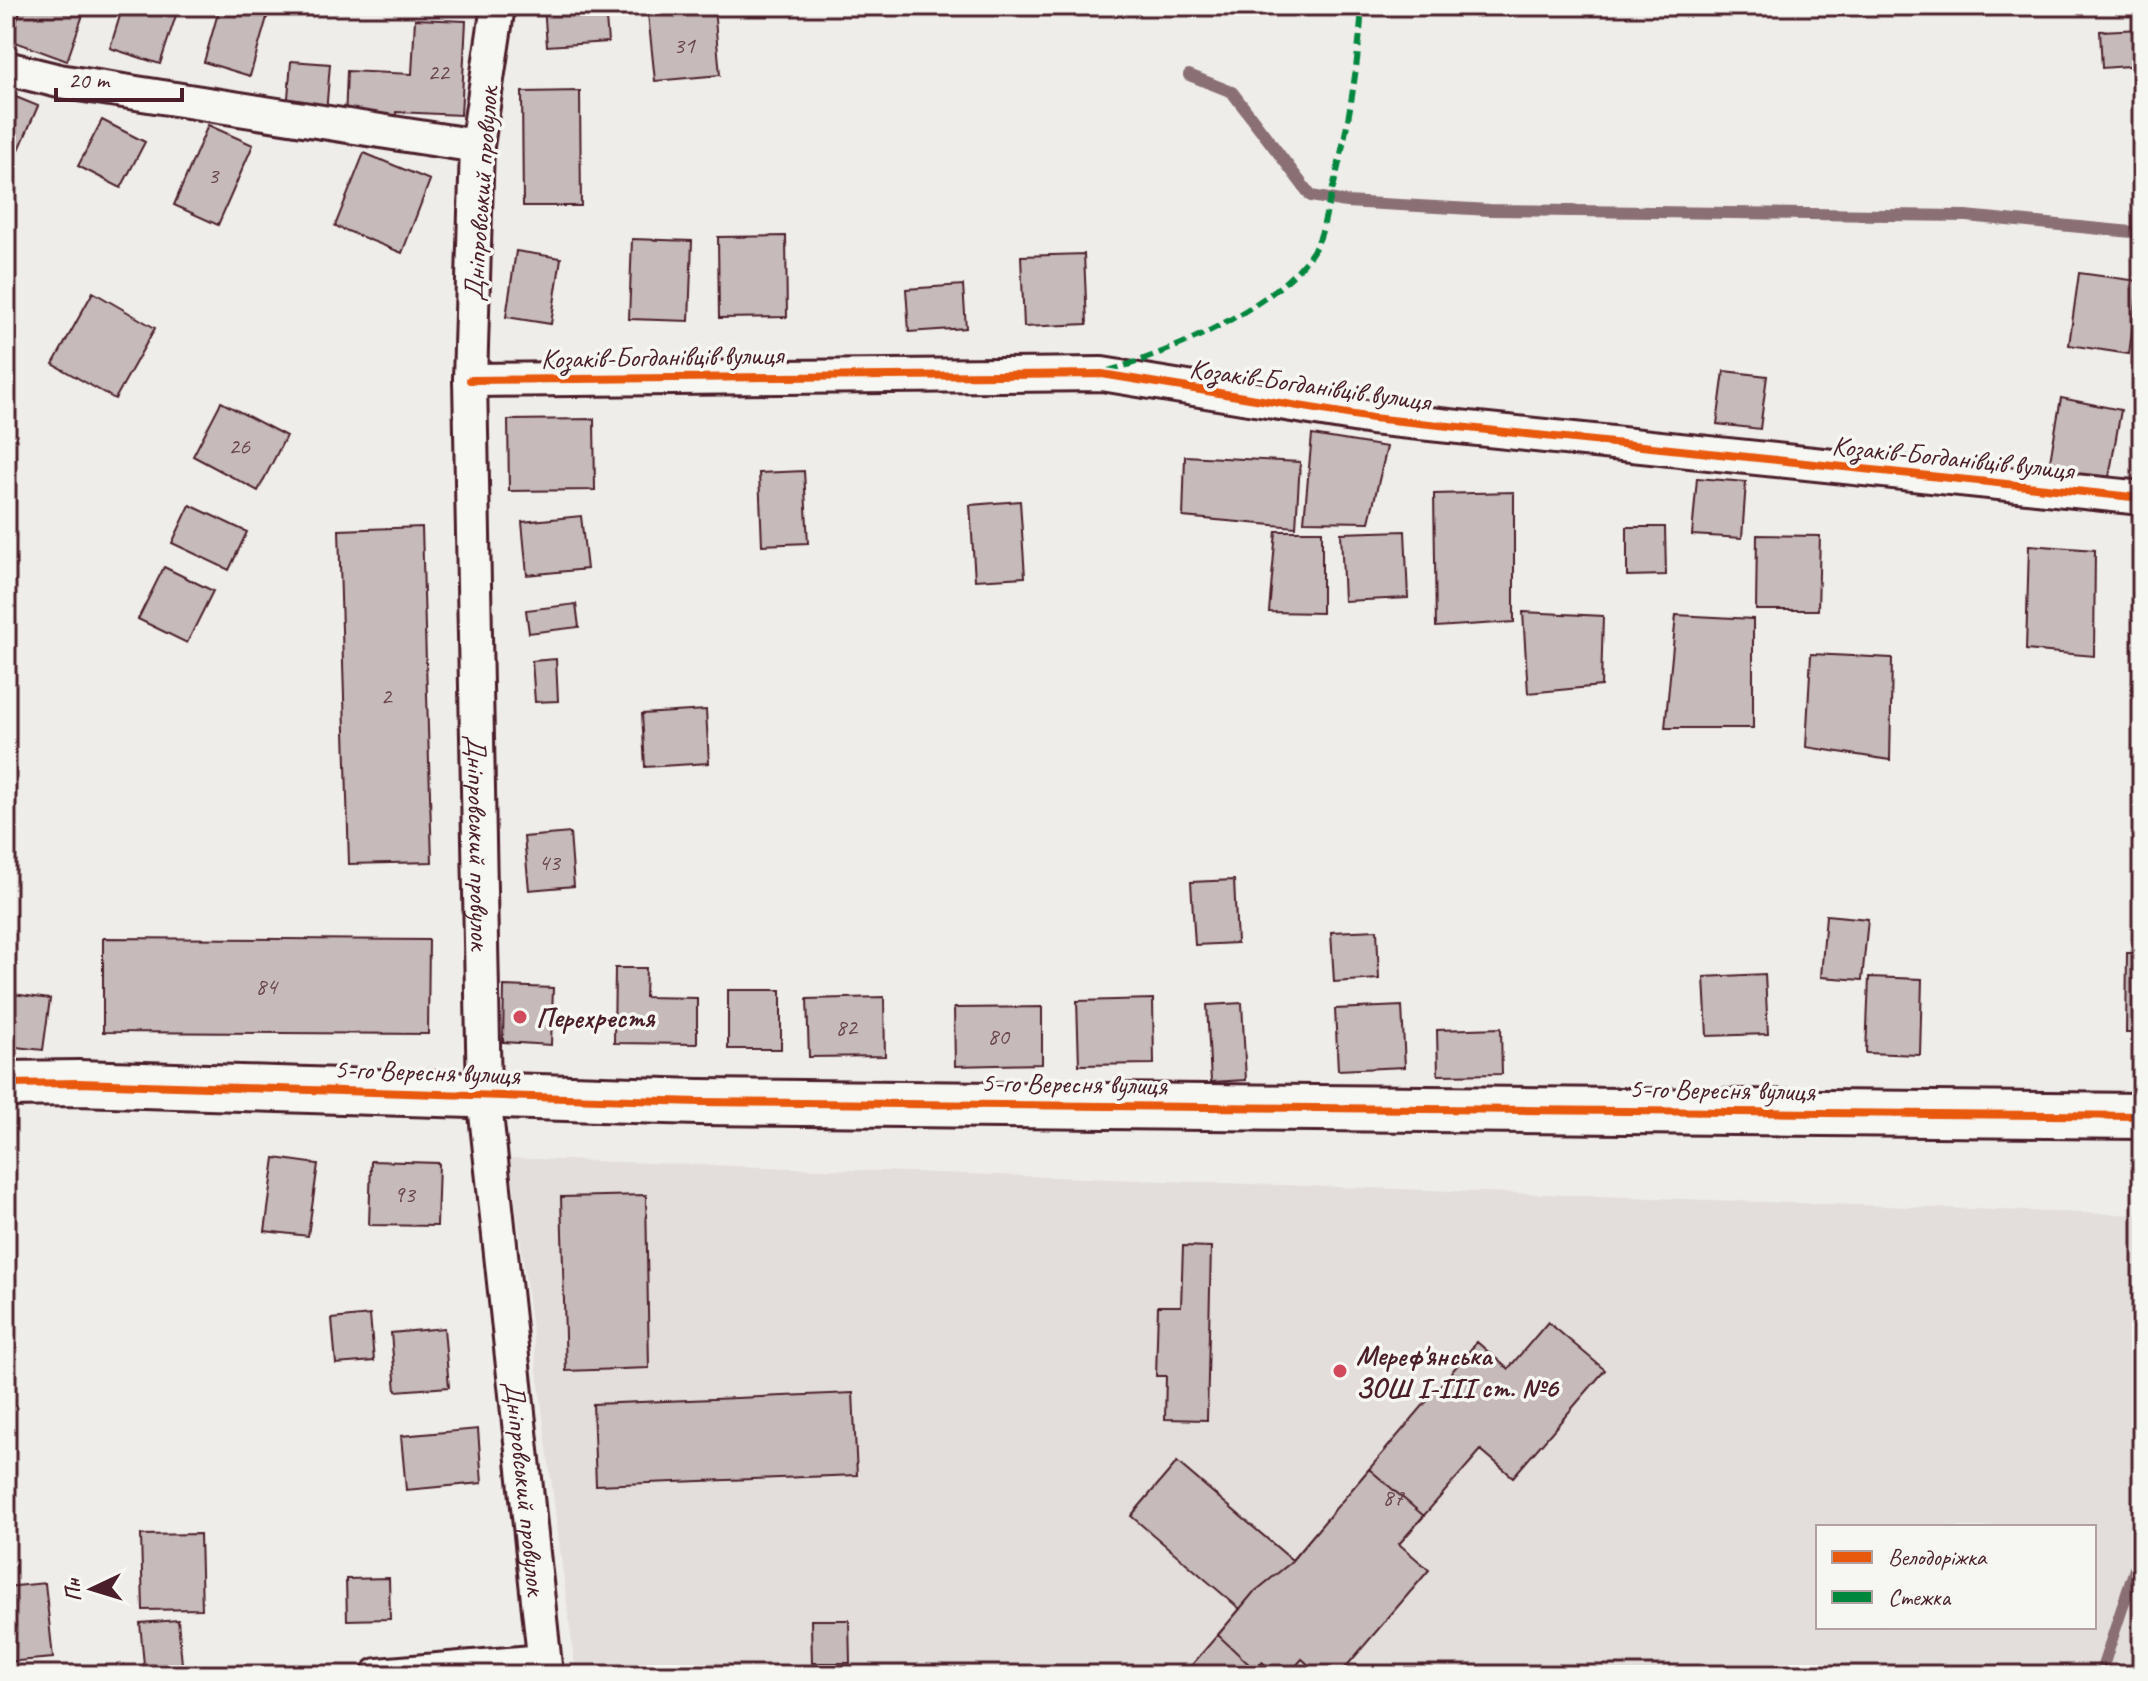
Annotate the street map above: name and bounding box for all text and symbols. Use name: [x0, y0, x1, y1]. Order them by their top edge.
house number: 31: [673, 30, 696, 60]
scale bar: [56, 52, 182, 102]
house number: 22: [427, 57, 451, 87]
text: 20 m: [68, 65, 111, 95]
street label: Дніпровський провулок: [456, 83, 506, 302]
house number: 3: [208, 160, 221, 190]
street label: Козаків-Богданівців вулиця: [540, 337, 786, 377]
street label: Козаків-Богданівців вулиця: [1187, 350, 1435, 420]
street label: Козаків-Богданівців вулиця: [1830, 427, 2078, 489]
house number: 26: [228, 431, 251, 461]
house number: 2: [381, 681, 394, 711]
street label: Дніпровський провулок: [459, 734, 498, 953]
house number: 43: [538, 847, 562, 877]
house number: 84: [255, 971, 279, 1001]
place label: Перехрестя: [536, 1000, 656, 1035]
marker: Перехрестя: [511, 1008, 529, 1026]
house number: 82: [835, 1012, 859, 1042]
house number: 80: [987, 1021, 1011, 1051]
street label: 5-го Вересня вулиця: [333, 1051, 521, 1092]
street label: 5-го Вересня вулиця: [981, 1064, 1168, 1103]
street label: 5-го Вересня вулиця: [1629, 1070, 1816, 1109]
house number: 93: [393, 1179, 417, 1209]
place label: Мереф'янська ЗОШ І-ІІІ ст. №6: [1356, 1338, 1560, 1405]
marker: Мереф'янська ЗОШ І-ІІІ ст. №6: [1331, 1362, 1349, 1380]
street label: Дніпровський провулок: [497, 1379, 555, 1599]
house number: 87: [1382, 1482, 1405, 1512]
legend: [1816, 1525, 2096, 1629]
text: Велодоріжка: [1888, 1542, 1988, 1572]
north arrow: [52, 1549, 132, 1629]
text: Пн: [58, 1577, 88, 1603]
text: Стежка: [1888, 1582, 1952, 1612]

